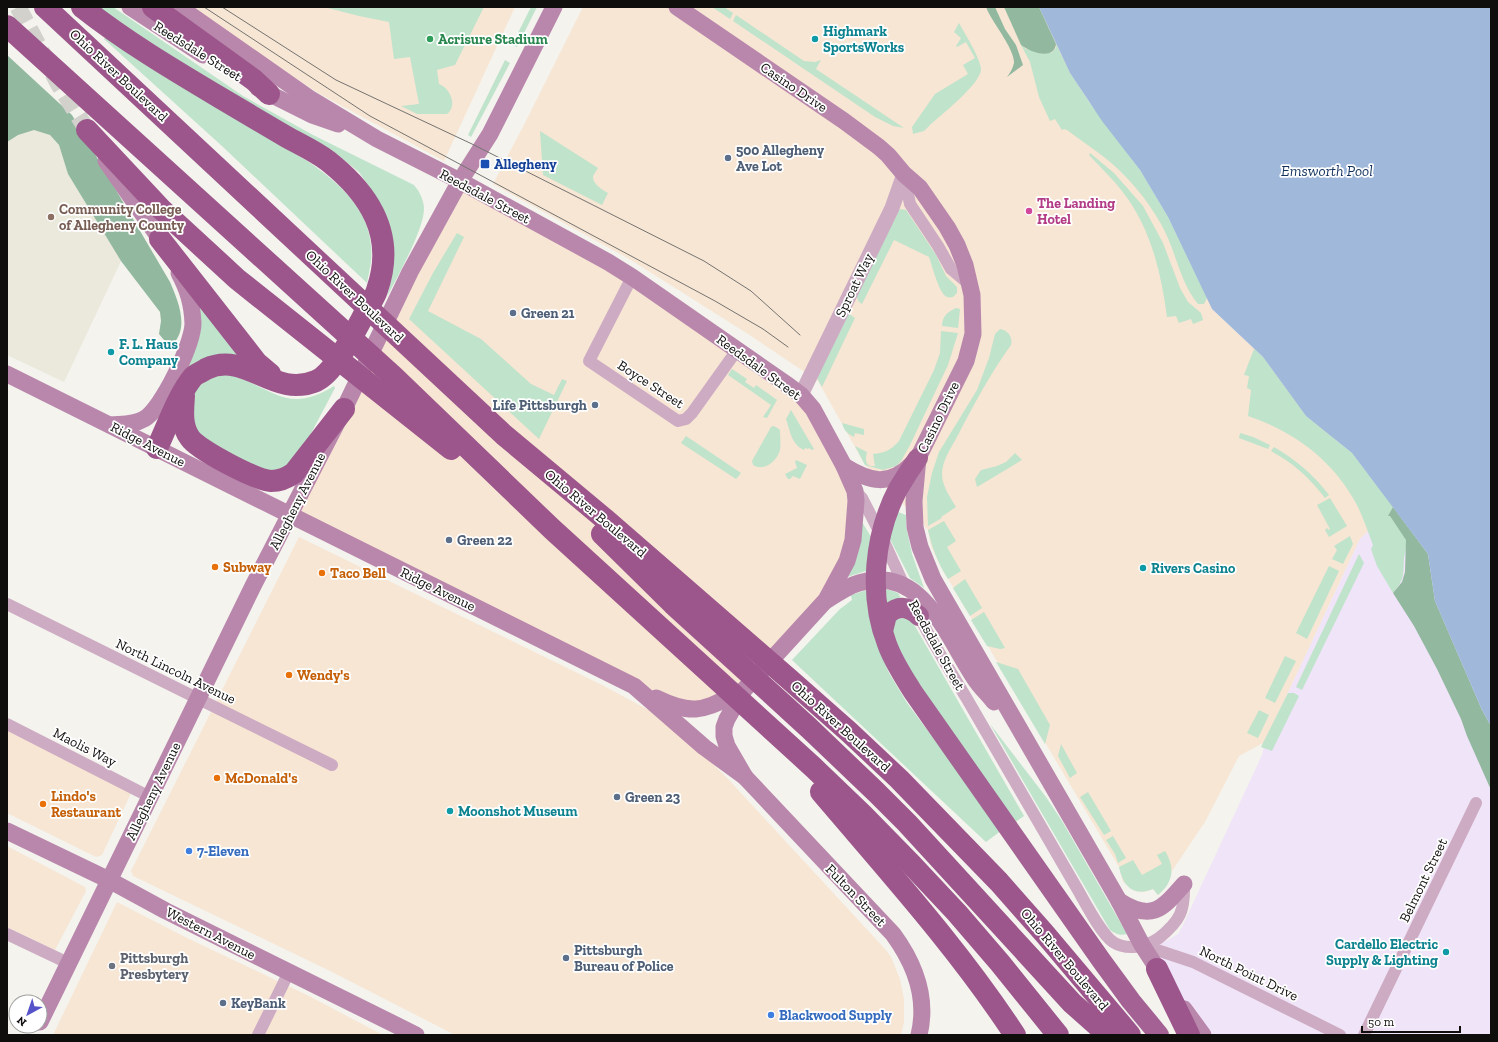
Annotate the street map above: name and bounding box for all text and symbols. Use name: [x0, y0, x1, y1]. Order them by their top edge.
street label: Reedsdale Street: [151, 18, 245, 86]
place label: Highmark SportsWorks: [823, 23, 905, 56]
street label: Ohio River Boulevard: [66, 26, 171, 125]
place label: Acrisure Stadium: [438, 31, 548, 48]
marker: Acrisure Stadium: [425, 34, 435, 44]
marker: Highmark SportsWorks: [810, 34, 820, 44]
street label: Casino Drive: [757, 59, 831, 116]
place label: 500 Allegheny Ave Lot: [736, 142, 825, 175]
marker: 500 Allegheny Ave Lot: [723, 153, 733, 163]
place label: Allegheny: [494, 156, 557, 173]
marker: Allegheny: [479, 158, 491, 170]
water label: Emsworth Pool: [1281, 162, 1373, 180]
street label: Reedsdale Street: [437, 165, 534, 228]
place label: The Landing Hotel: [1037, 195, 1115, 228]
place label: Community College of Allegheny County: [59, 201, 185, 234]
marker: The Landing Hotel: [1024, 206, 1034, 216]
marker: Community College of Allegheny County: [46, 212, 56, 222]
street label: Ohio River Boulevard: [302, 247, 407, 346]
street label: Sproat Way: [832, 250, 878, 320]
place label: Green 21: [521, 305, 575, 322]
marker: Green 21: [508, 308, 518, 318]
street label: Reedsdale Street: [713, 331, 805, 404]
place label: F. L. Haus Company: [119, 336, 179, 369]
marker: F. L. Haus Company: [106, 347, 116, 357]
street label: Boyce Street: [614, 357, 688, 413]
street label: Casino Drive: [914, 378, 963, 456]
place label: Life Pittsburgh: [493, 397, 587, 414]
marker: Life Pittsburgh: [590, 400, 600, 410]
street label: Ridge Avenue: [108, 418, 188, 471]
street label: Allegheny Avenue: [266, 449, 329, 553]
street label: Ohio River Boulevard: [541, 466, 650, 561]
place label: Green 22: [457, 532, 513, 549]
marker: Green 22: [444, 535, 454, 545]
place label: Subway: [223, 559, 272, 576]
place label: Rivers Casino: [1151, 560, 1236, 577]
marker: Subway: [210, 562, 220, 572]
marker: Rivers Casino: [1138, 563, 1148, 573]
street label: Ridge Avenue: [397, 564, 479, 615]
place label: Taco Bell: [330, 565, 386, 582]
marker: Taco Bell: [317, 568, 327, 578]
street label: Reedsdale Street: [905, 597, 969, 694]
street label: North Lincoln Avenue: [113, 635, 239, 708]
place label: Wendy's: [297, 667, 350, 684]
marker: Wendy's: [284, 670, 294, 680]
street label: Ohio River Boulevard: [787, 677, 894, 776]
street label: Maolis Way: [50, 724, 120, 771]
street label: Allegheny Avenue: [122, 739, 185, 843]
place label: McDonald's: [225, 770, 298, 787]
marker: McDonald's: [212, 773, 222, 783]
place label: Lindo's Restaurant: [51, 788, 121, 821]
place label: Green 23: [625, 789, 681, 806]
marker: Green 23: [612, 792, 622, 802]
marker: Lindo's Restaurant: [38, 799, 48, 809]
place label: Moonshot Museum: [458, 803, 578, 820]
marker: Moonshot Museum: [445, 806, 455, 816]
street label: Belmont Street: [1396, 835, 1451, 925]
place label: 7-Eleven: [197, 843, 250, 860]
marker: 7-Eleven: [184, 846, 194, 856]
street label: Fulton Street: [822, 861, 890, 931]
street label: Western Avenue: [163, 904, 259, 963]
street label: Ohio River Boulevard: [1017, 905, 1112, 1014]
place label: Cardello Electric Supply & Lighting: [1326, 936, 1438, 969]
place label: Pittsburgh Bureau of Police: [574, 942, 674, 975]
street label: North Point Drive: [1197, 942, 1301, 1005]
marker: Cardello Electric Supply & Lighting: [1441, 947, 1451, 957]
place label: Pittsburgh Presbytery: [120, 950, 189, 983]
marker: Pittsburgh Bureau of Police: [561, 953, 571, 963]
marker: Pittsburgh Presbytery: [107, 961, 117, 971]
north arrow: [8, 994, 48, 1034]
place label: KeyBank: [231, 995, 286, 1012]
marker: KeyBank: [218, 998, 228, 1008]
place label: Blackwood Supply: [779, 1007, 893, 1024]
scale bar: [1362, 1008, 1460, 1034]
marker: Blackwood Supply: [766, 1010, 776, 1020]
text: N: [14, 1013, 29, 1029]
text: 50 m: [1368, 1015, 1395, 1029]

